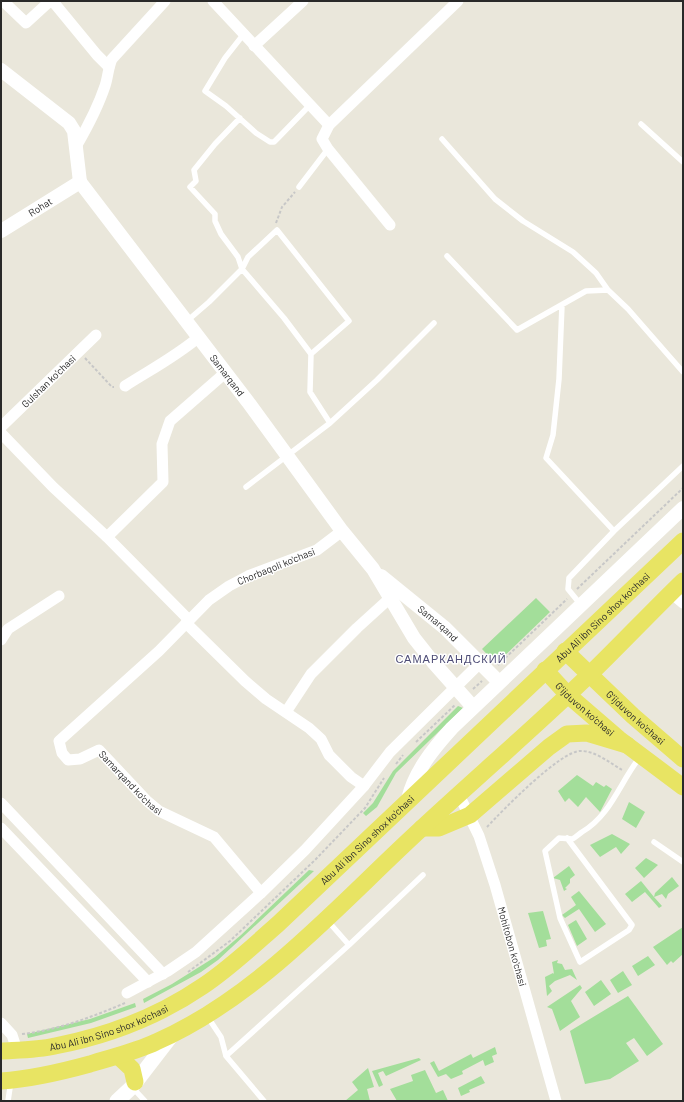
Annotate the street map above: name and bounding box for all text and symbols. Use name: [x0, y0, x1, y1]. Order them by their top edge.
street label: Rohat: [26, 195, 54, 219]
street label: Gulshan ko'chasi: [19, 352, 78, 410]
street label: Samarqand: [208, 352, 247, 398]
street label: Chorbaqoli ko'chasi: [235, 545, 317, 587]
street label: Abu Ali ibn Sino shox ko'chasi: [553, 570, 652, 664]
street label: Samarqand: [416, 602, 461, 644]
district label: САМАРКАНДСКИЙ: [395, 652, 507, 665]
street label: G'ijduvon ko‘chasi: [553, 680, 617, 738]
street label: G'ijduvon ko'chasi: [604, 688, 668, 747]
street label: Samarqand ko'chasi: [96, 748, 164, 817]
street label: Abu Ali ibn Sino shox ko'chasi: [318, 793, 417, 887]
street label: Mohitobon ko'chasi: [495, 905, 529, 987]
street label: Abu Ali ibn Sino shox ko'chasi: [48, 1002, 170, 1053]

